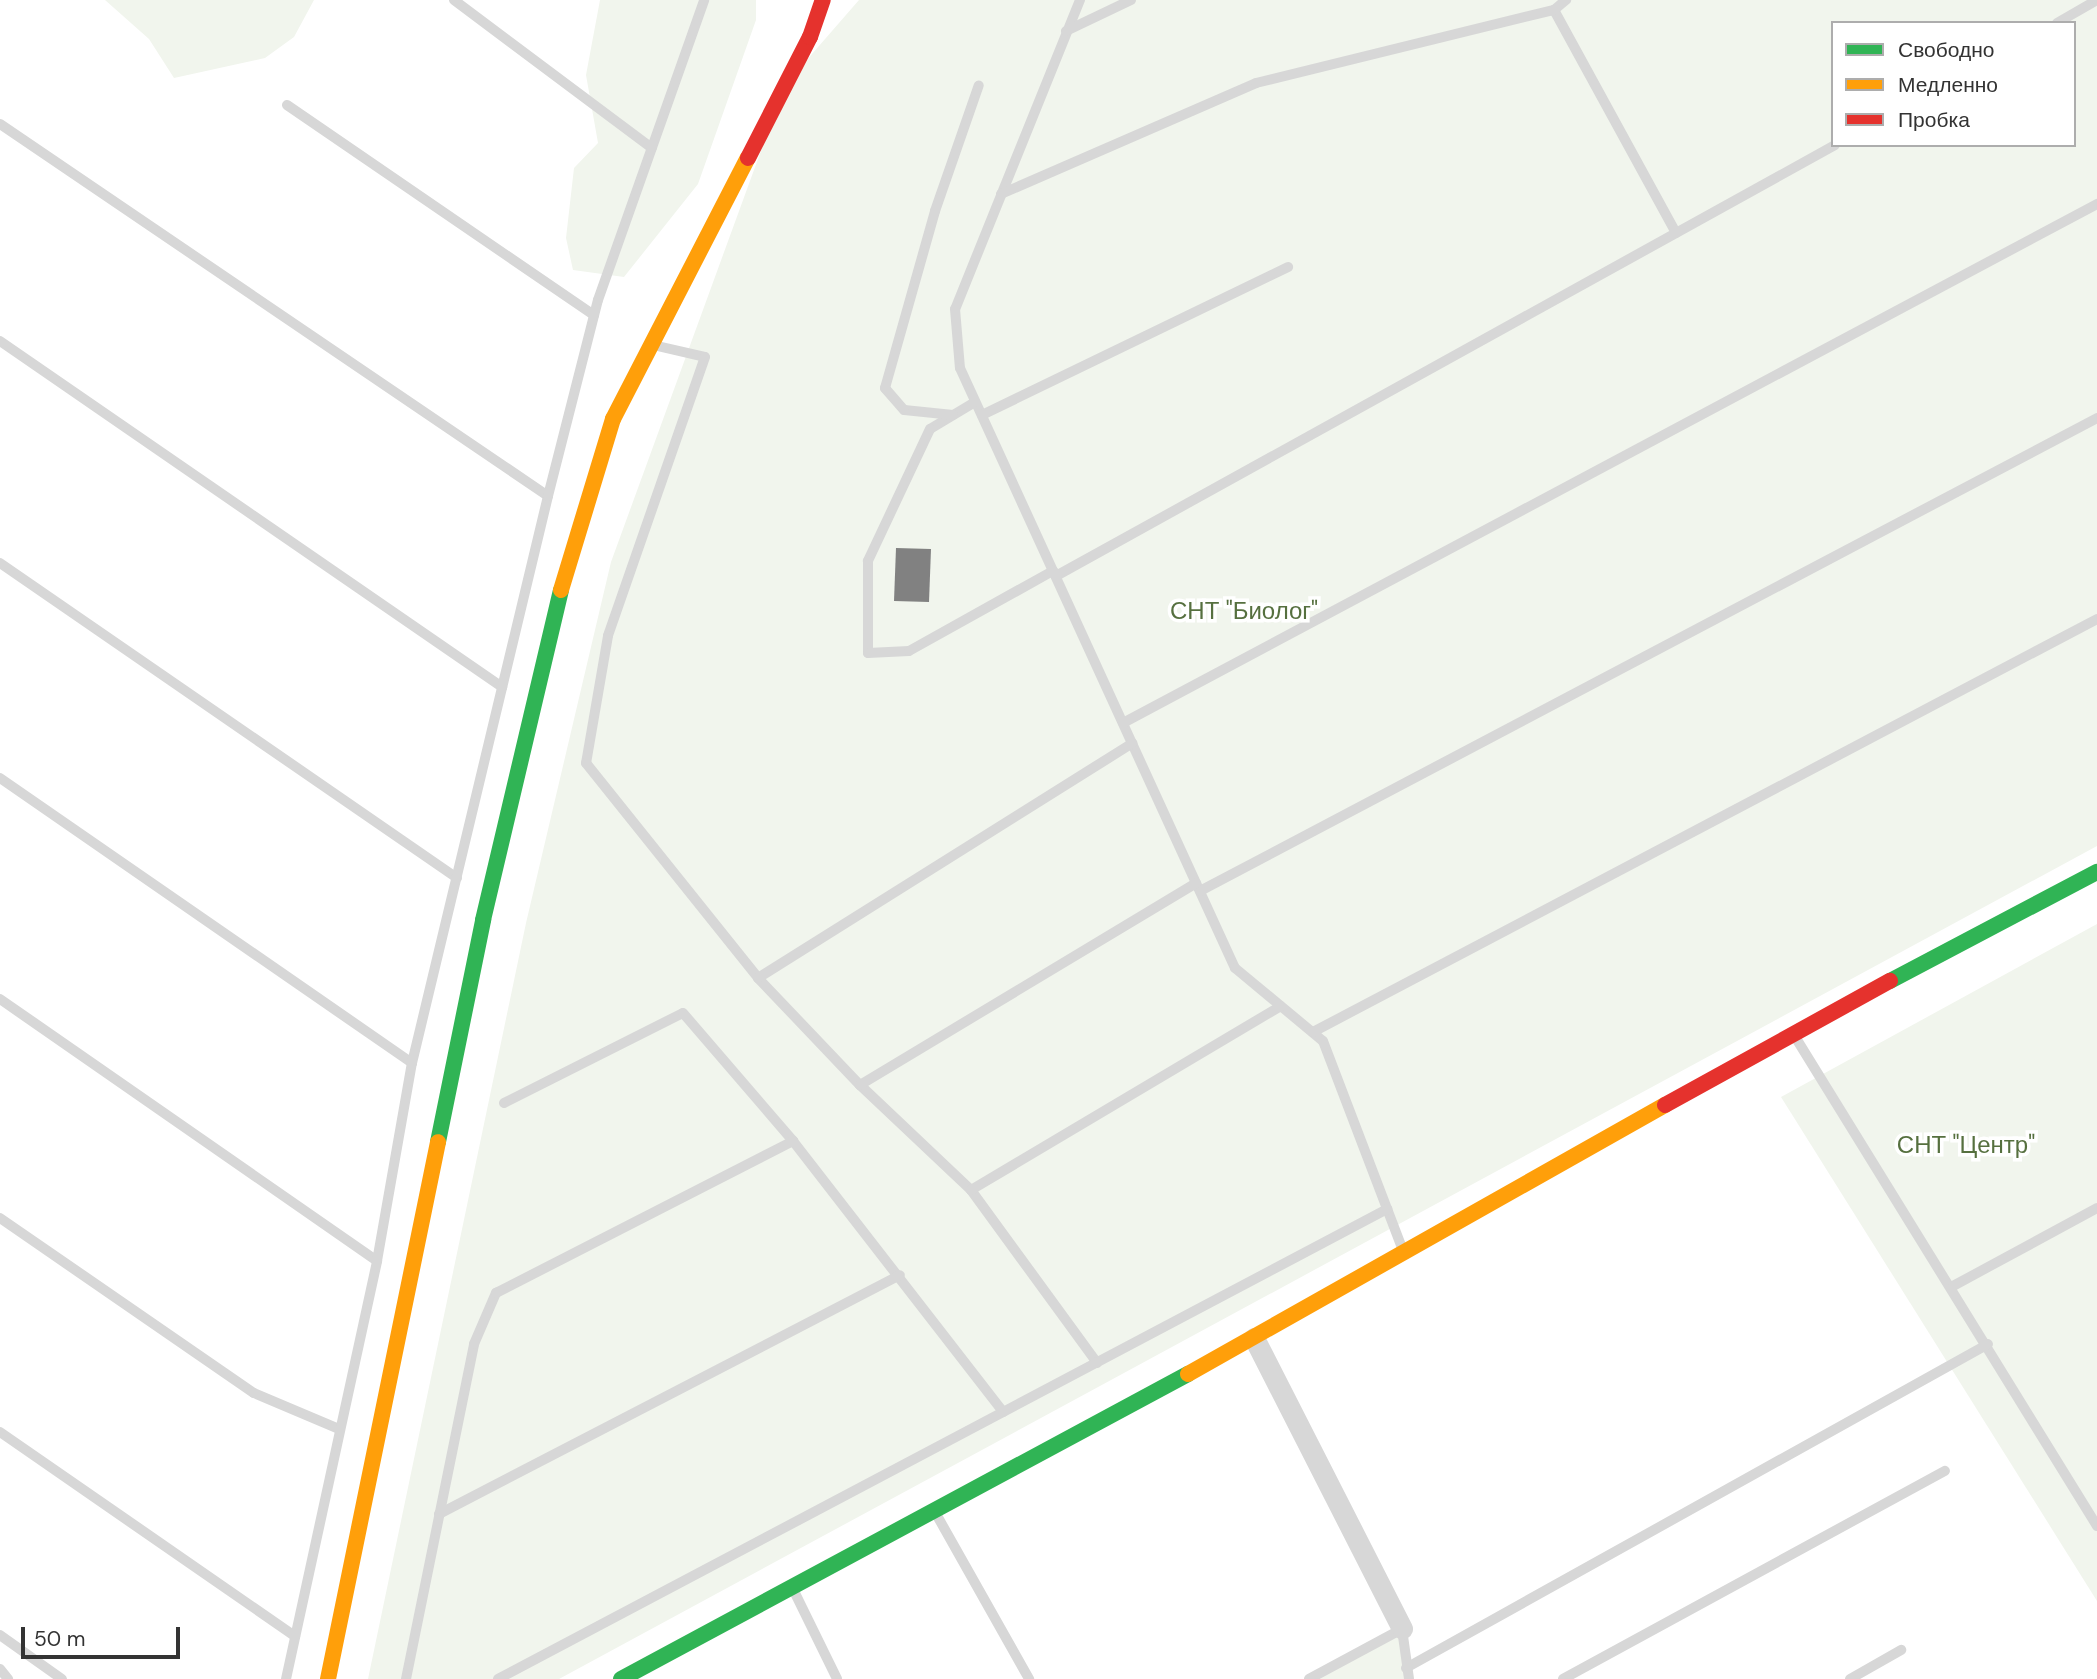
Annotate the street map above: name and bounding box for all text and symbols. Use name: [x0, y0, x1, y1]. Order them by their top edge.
legend: [1831, 21, 2076, 147]
text: Свободно: [1898, 36, 1995, 64]
text: Медленно: [1898, 71, 1998, 99]
text: Пробка: [1898, 106, 1970, 134]
park label: СНТ "Биолог": [1170, 597, 1318, 625]
park label: СНТ "Центр": [1897, 1131, 2035, 1159]
scale bar: [24, 1612, 184, 1656]
text: 50 m: [34, 1625, 85, 1653]

